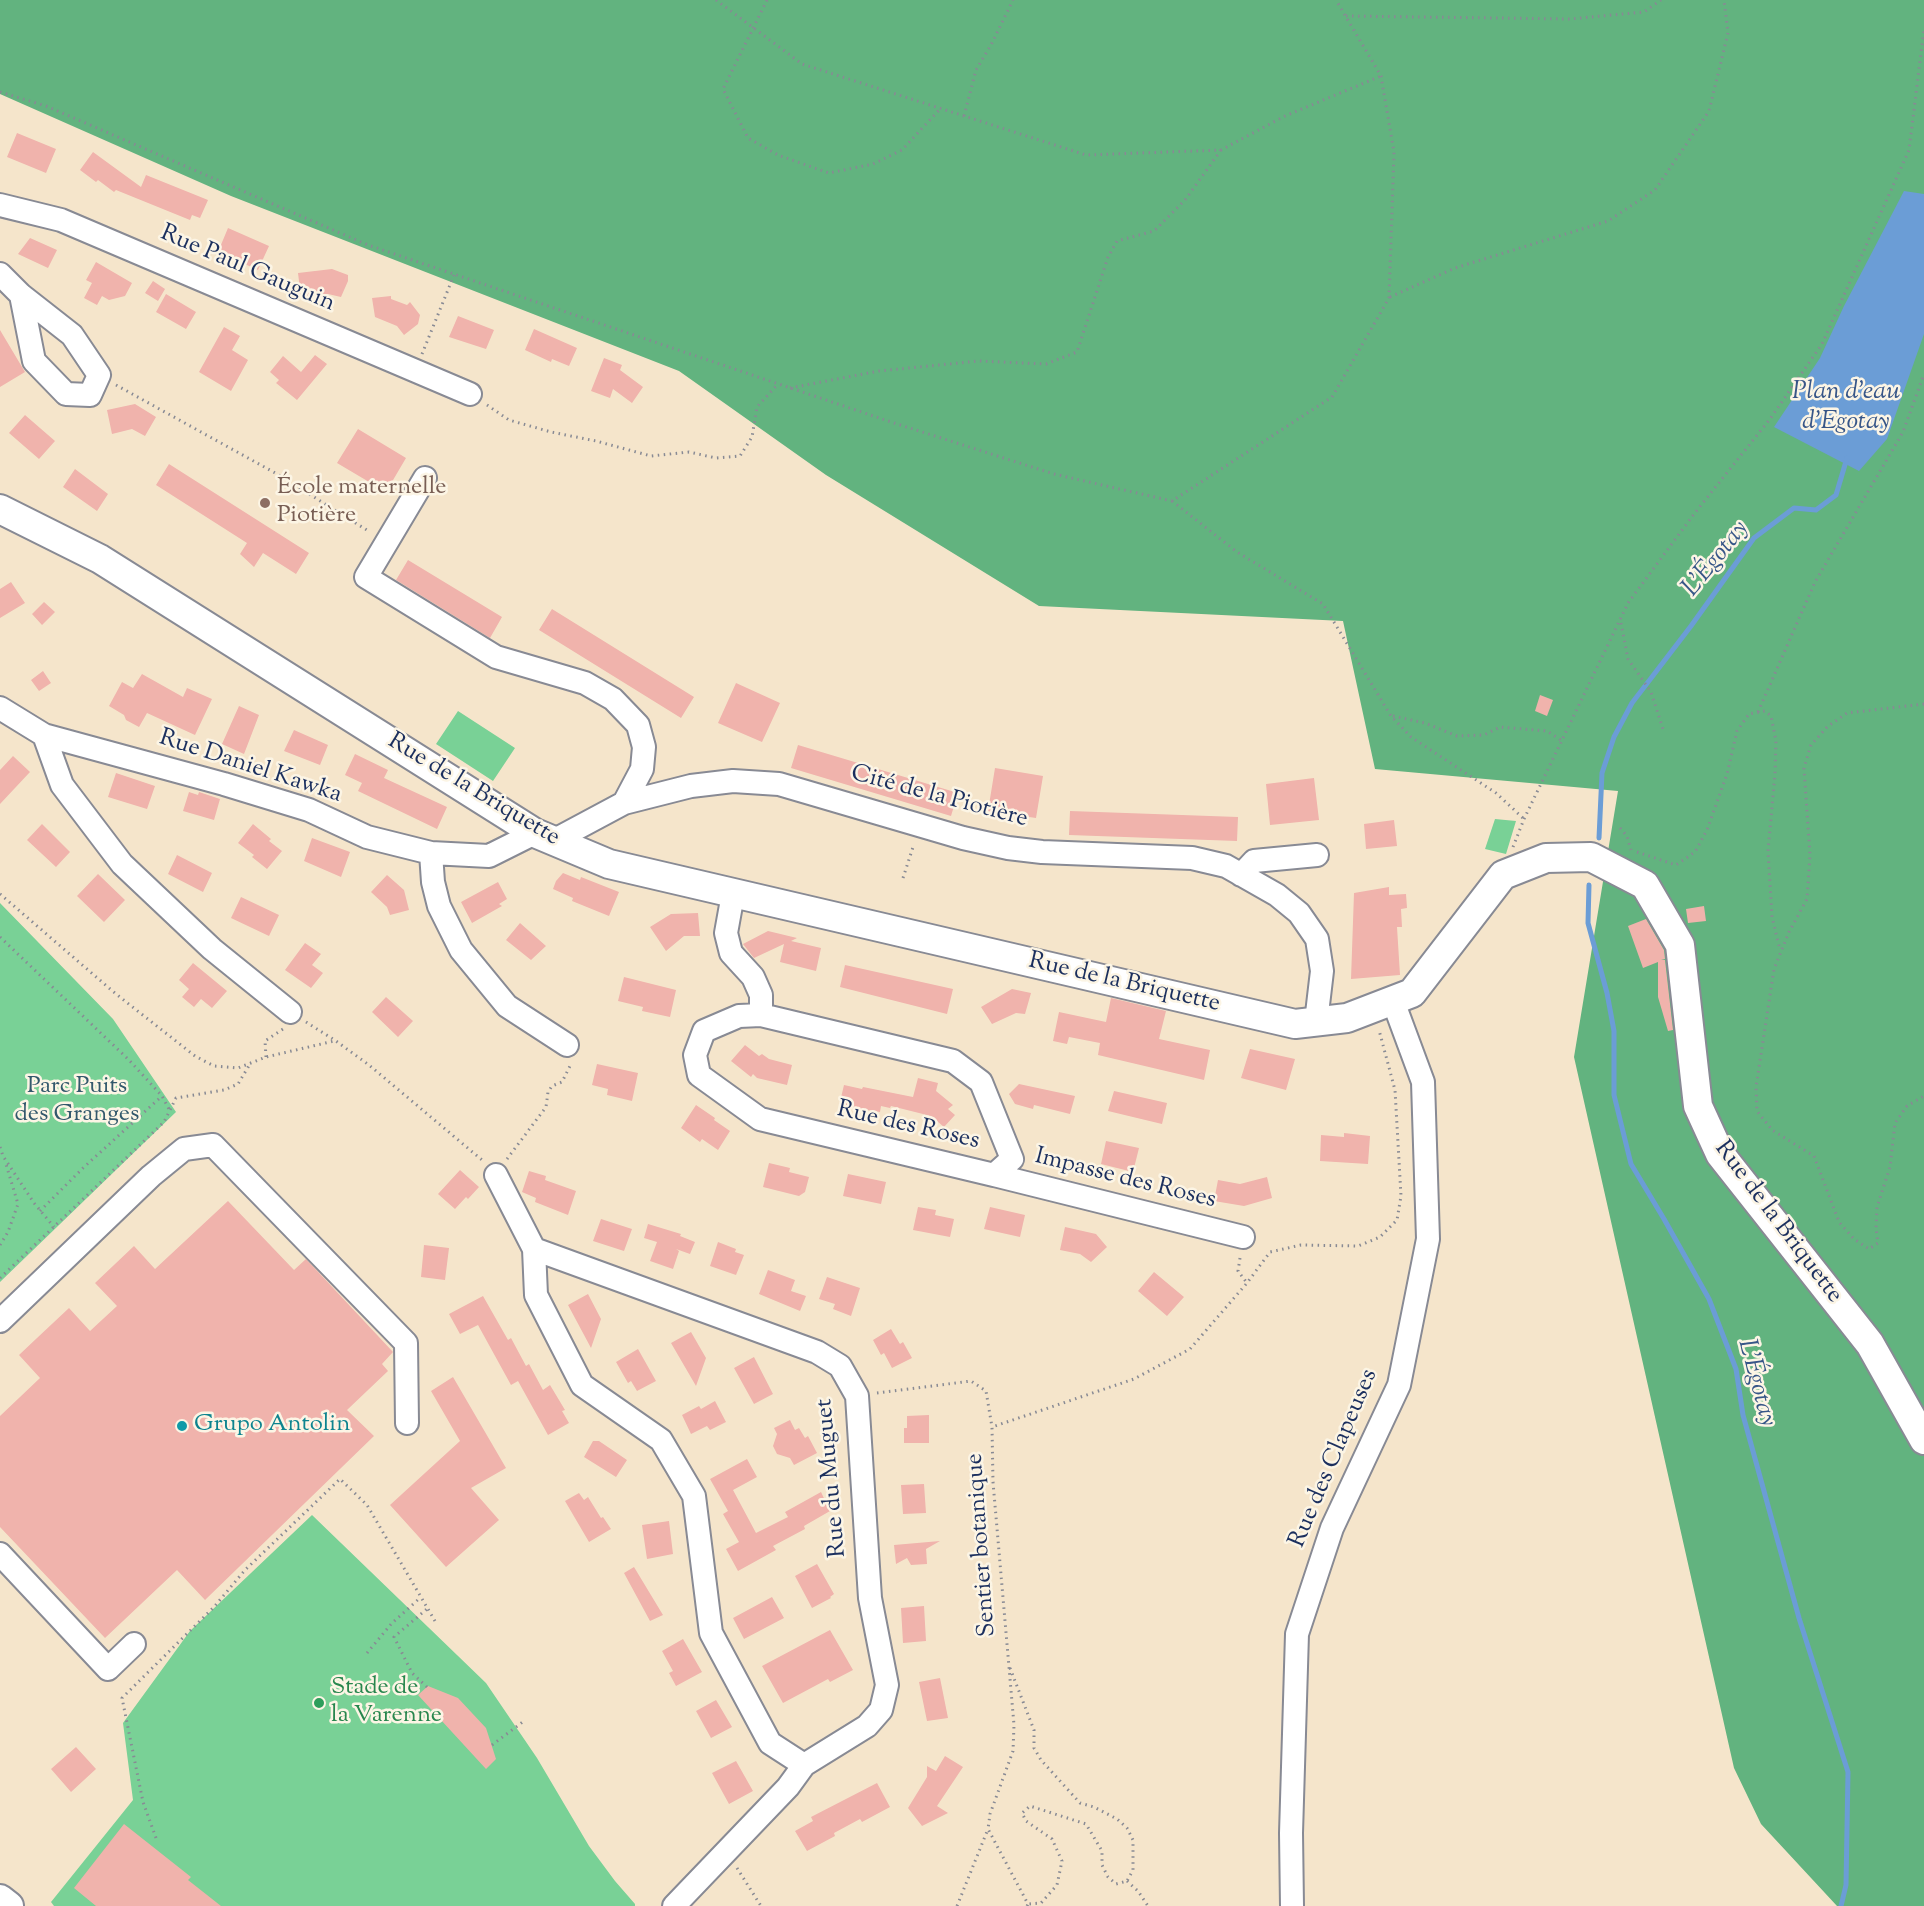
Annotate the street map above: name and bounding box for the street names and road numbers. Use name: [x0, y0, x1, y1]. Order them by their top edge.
street label: Rue Paul Gauguin: [155, 220, 339, 320]
street label: Rue Daniel Kawka: [155, 725, 345, 811]
street label: Rue de la Briquette: [382, 728, 564, 854]
street label: Cité de la Piotière: [847, 761, 1031, 835]
street label: Rue de la Briquette: [1025, 948, 1223, 1020]
street label: Rue des Roses: [834, 1097, 982, 1157]
street label: Rue de la Briquette: [1707, 1136, 1847, 1310]
street label: Impasse des Roses: [1031, 1144, 1219, 1216]
street label: Rue des Clapeuses: [1284, 1365, 1386, 1553]
street label: Rue du Muguet: [812, 1397, 854, 1559]
street label: Sentier botanique: [962, 1452, 1004, 1638]

